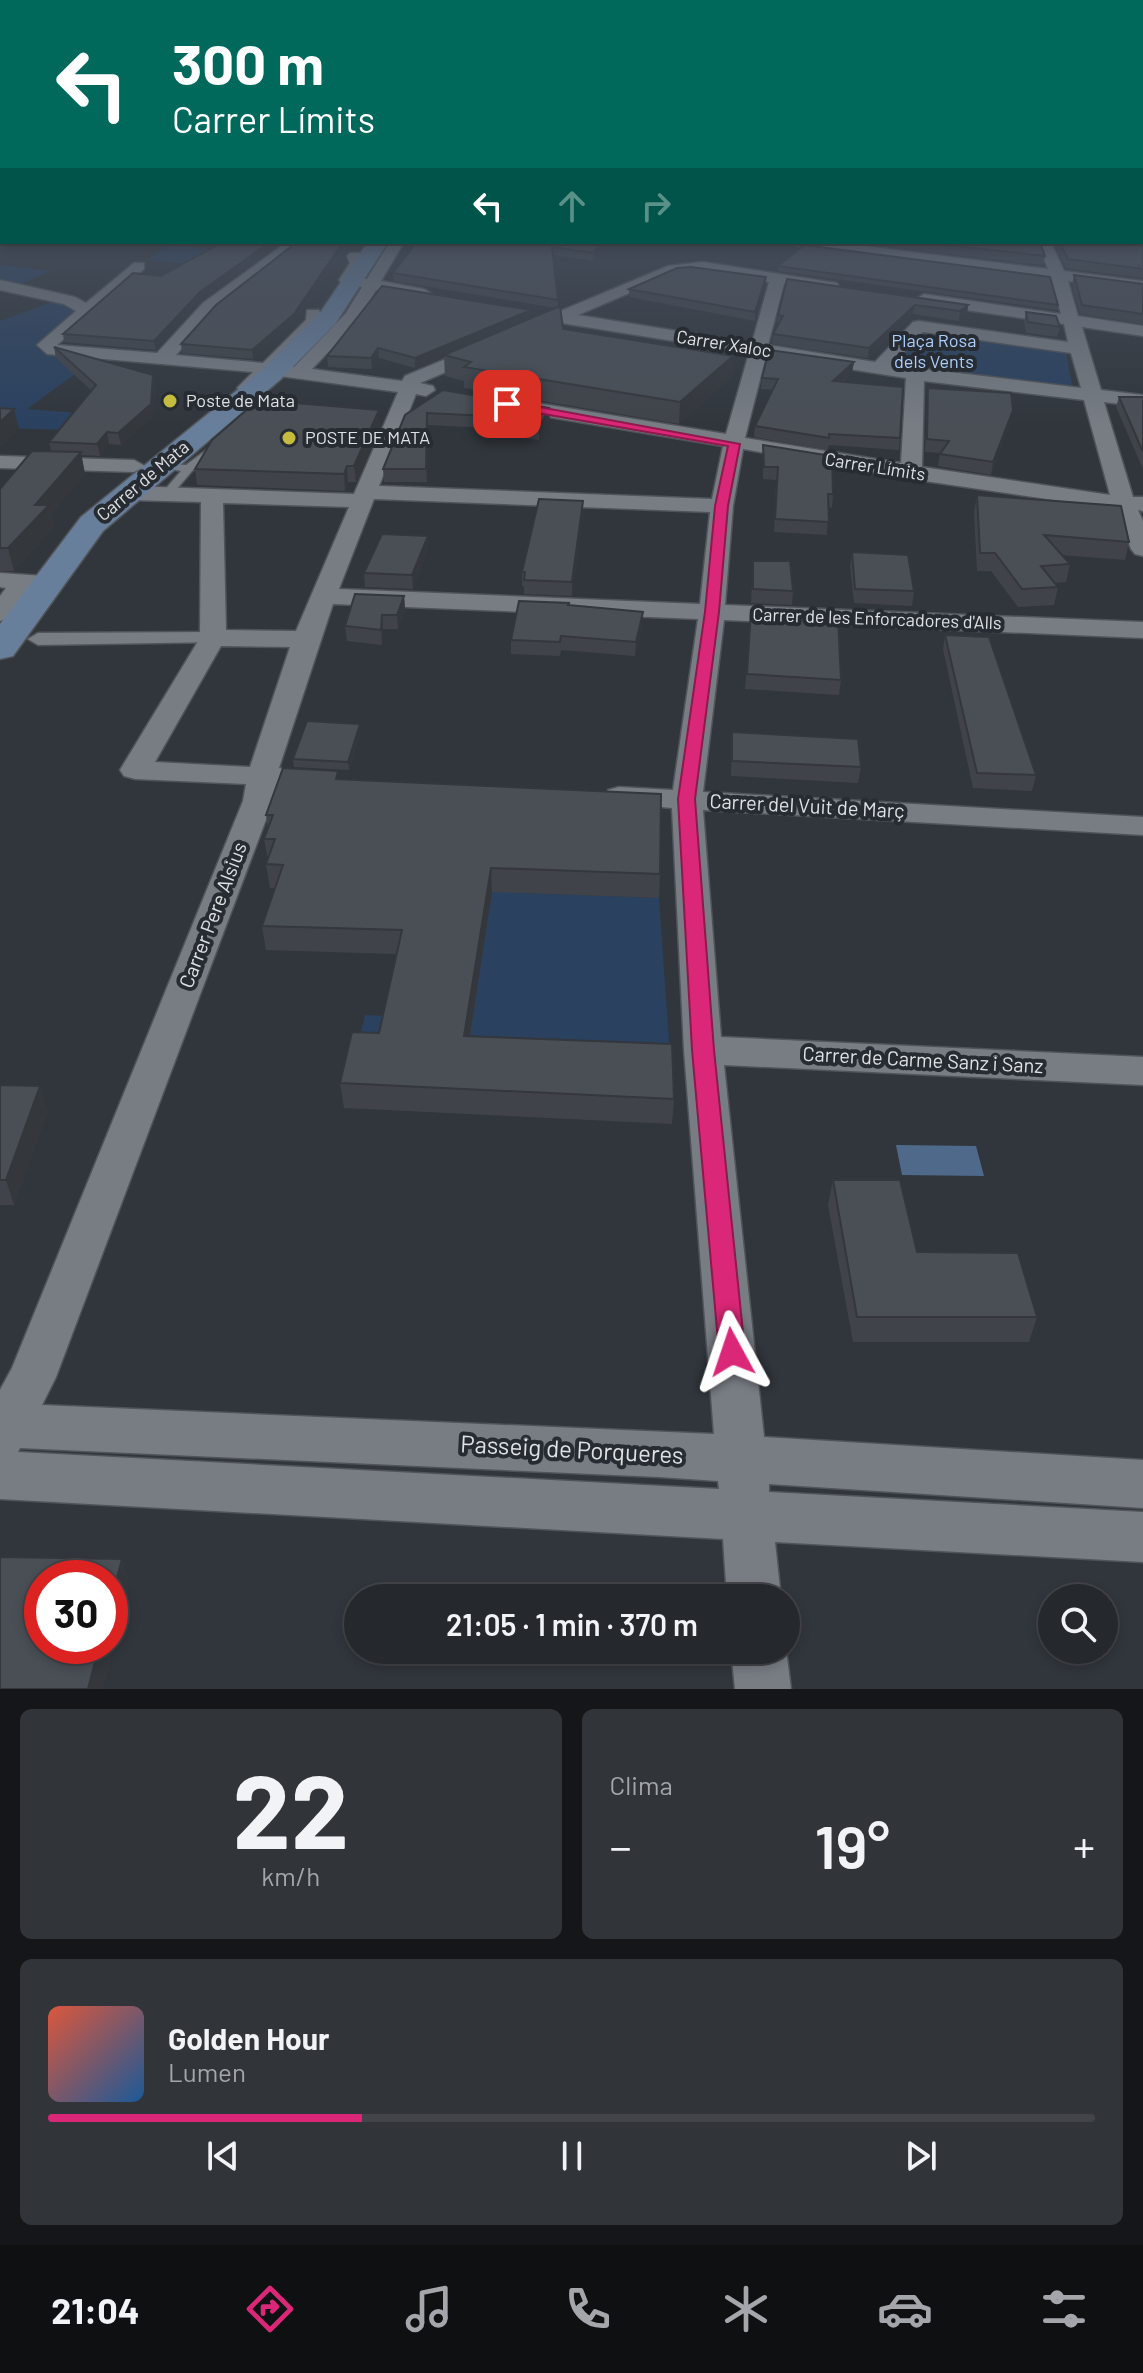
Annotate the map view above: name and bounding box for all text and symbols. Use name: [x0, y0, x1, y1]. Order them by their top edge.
text: 300 m: [172, 29, 324, 96]
icon: left: [40, 32, 144, 136]
text: Carrer Límits: [172, 97, 375, 140]
icon: left: [466, 184, 510, 228]
icon: ahead: [550, 184, 594, 228]
icon: right: [634, 184, 678, 228]
street label: Carrer Xaloc: [675, 325, 773, 361]
park label: Plaça Rosa dels Vents: [892, 329, 976, 372]
pin: [473, 370, 541, 438]
icon: arrive: [485, 382, 529, 426]
place label: Poste de Mata: [186, 389, 295, 411]
marker: Poste de Mata: [161, 392, 179, 410]
place label: POSTE DE MATA: [305, 426, 430, 448]
marker: POSTE DE MATA: [280, 429, 298, 447]
street label: Carrer de Mata: [92, 435, 193, 525]
street label: Carrer Límits: [823, 447, 927, 485]
street label: Carrer de les Enforcadores d'Alls: [752, 603, 1002, 633]
street label: Carrer del Vuit de Març: [709, 788, 905, 822]
street label: Carrer Pere Alsius: [173, 838, 251, 991]
street label: Carrer de Carme Sanz i Sanz: [802, 1041, 1044, 1077]
position arrow: [690, 1310, 774, 1394]
street label: Passeig de Porqueres: [460, 1428, 684, 1469]
speed limit sign: 30: [24, 1560, 128, 1664]
map controls: [1038, 1584, 1118, 1664]
button: search: [1038, 1584, 1118, 1664]
text: 21:05 · 1 min · 370 m: [446, 1606, 698, 1642]
text: 22: [233, 1745, 349, 1870]
text: Clima: [610, 1769, 673, 1800]
text: 19°: [815, 1809, 890, 1881]
text: −: [610, 1819, 632, 1872]
text: +: [1073, 1819, 1095, 1872]
text: km/h: [261, 1860, 320, 1891]
text: Golden Hour: [168, 2020, 330, 2056]
text: Lumen: [168, 2056, 246, 2087]
icon: previous: [201, 2134, 245, 2178]
icon: pause: [550, 2134, 594, 2178]
icon: next: [899, 2134, 943, 2178]
icon: directions: [242, 2281, 298, 2337]
icon: music: [401, 2281, 457, 2337]
icon: phone: [560, 2281, 616, 2337]
icon: climate: [718, 2281, 774, 2337]
icon: car: [877, 2281, 933, 2337]
icon: filters: [1036, 2281, 1092, 2337]
text: 21:04: [51, 2288, 139, 2331]

